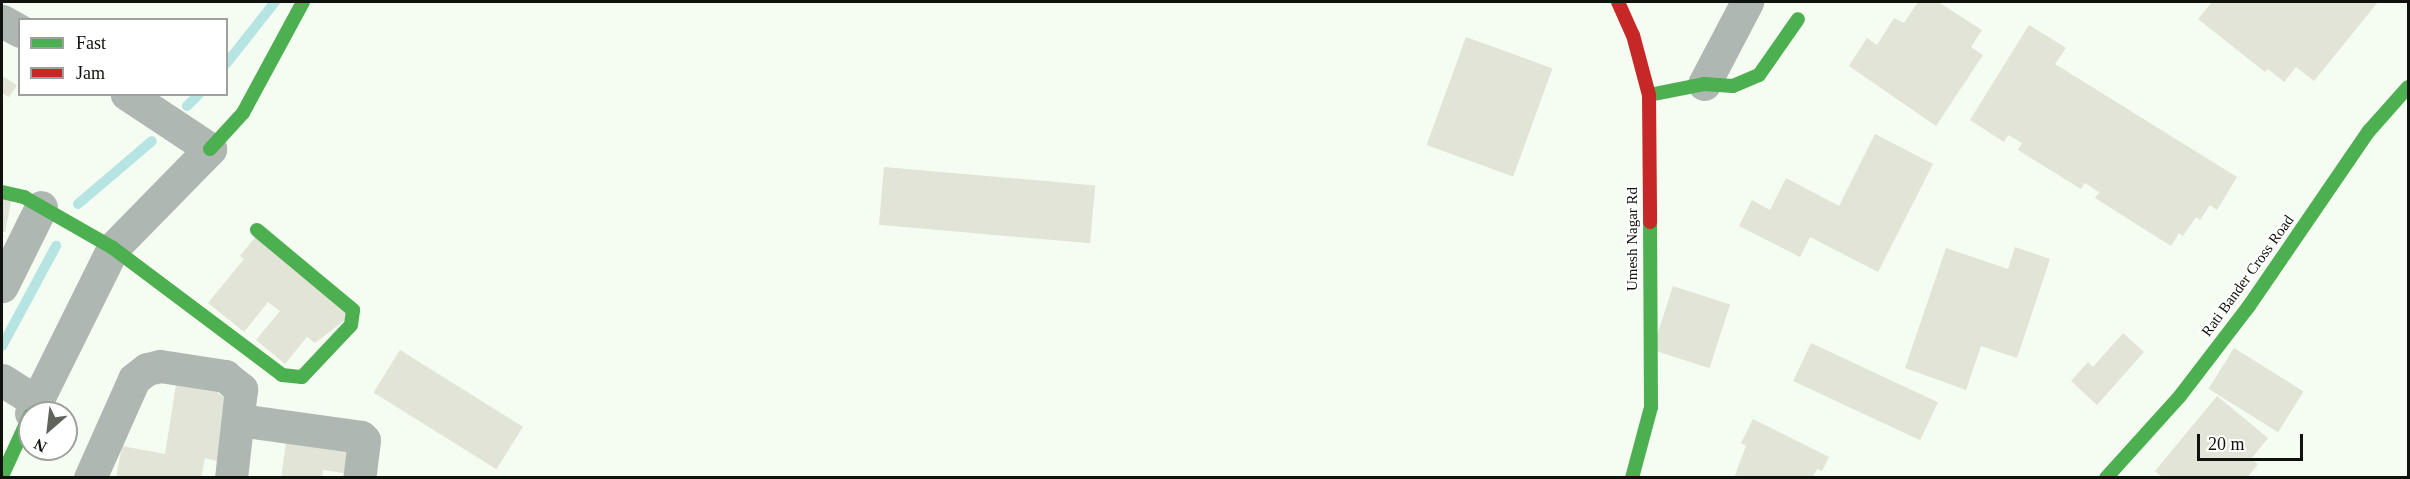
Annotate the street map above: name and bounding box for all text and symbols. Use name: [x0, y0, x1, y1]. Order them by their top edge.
legend: [18, 18, 228, 96]
text: Fast: [76, 33, 106, 53]
text: Jam: [76, 63, 105, 83]
street label: Umesh Nagar Rd: [1624, 187, 1642, 291]
street label: Rati Bander Cross Road: [2198, 212, 2298, 340]
north arrow: [18, 401, 78, 461]
scale bar: [2200, 422, 2306, 460]
text: 20 m: [2208, 434, 2245, 454]
text: N: [31, 435, 49, 456]

